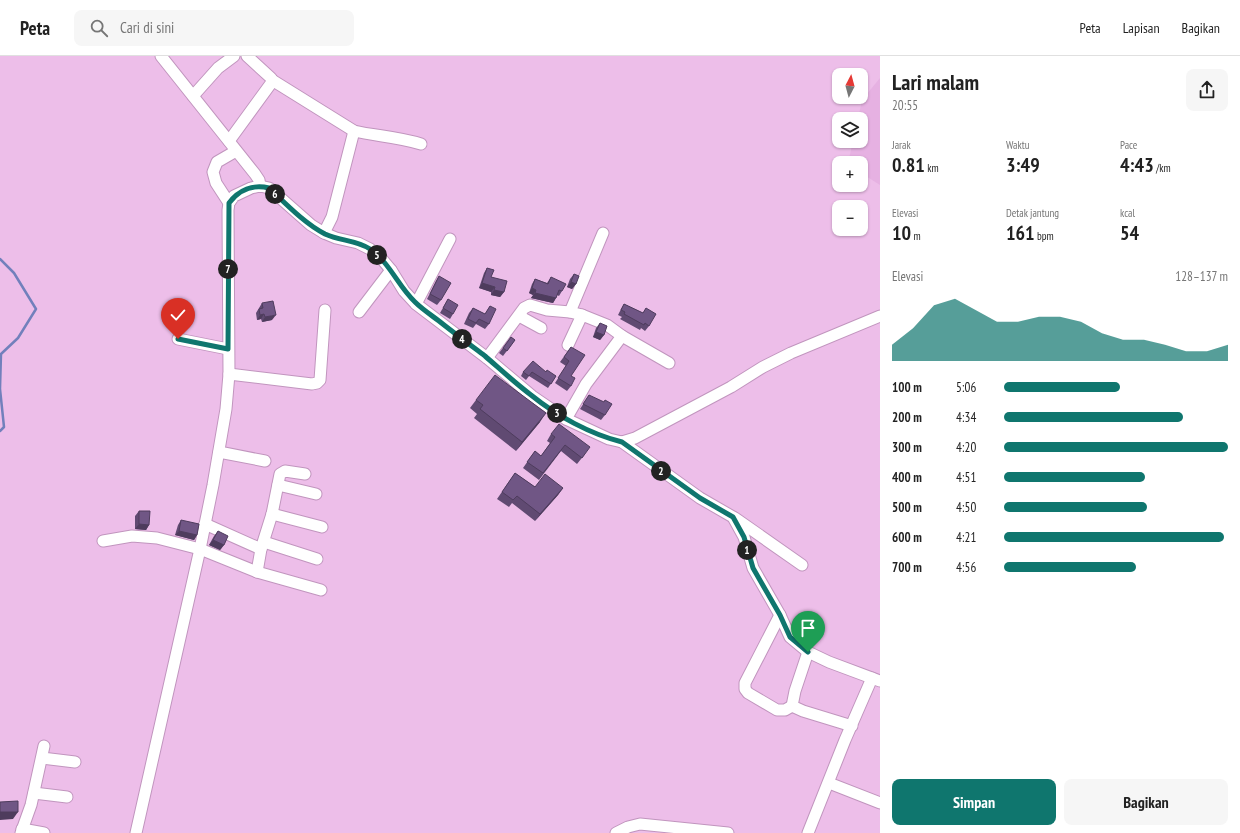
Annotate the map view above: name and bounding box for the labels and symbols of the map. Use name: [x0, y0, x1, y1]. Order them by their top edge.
north arrow: [832, 68, 868, 104]
pin: 6: [265, 184, 285, 204]
pin: 5: [367, 245, 387, 265]
pin: 7: [218, 259, 238, 279]
pin: [161, 298, 195, 339]
pin: 4: [452, 329, 472, 349]
pin: 3: [547, 403, 567, 423]
pin: 2: [651, 461, 671, 481]
pin: 1: [737, 540, 757, 560]
pin: [791, 611, 825, 652]

